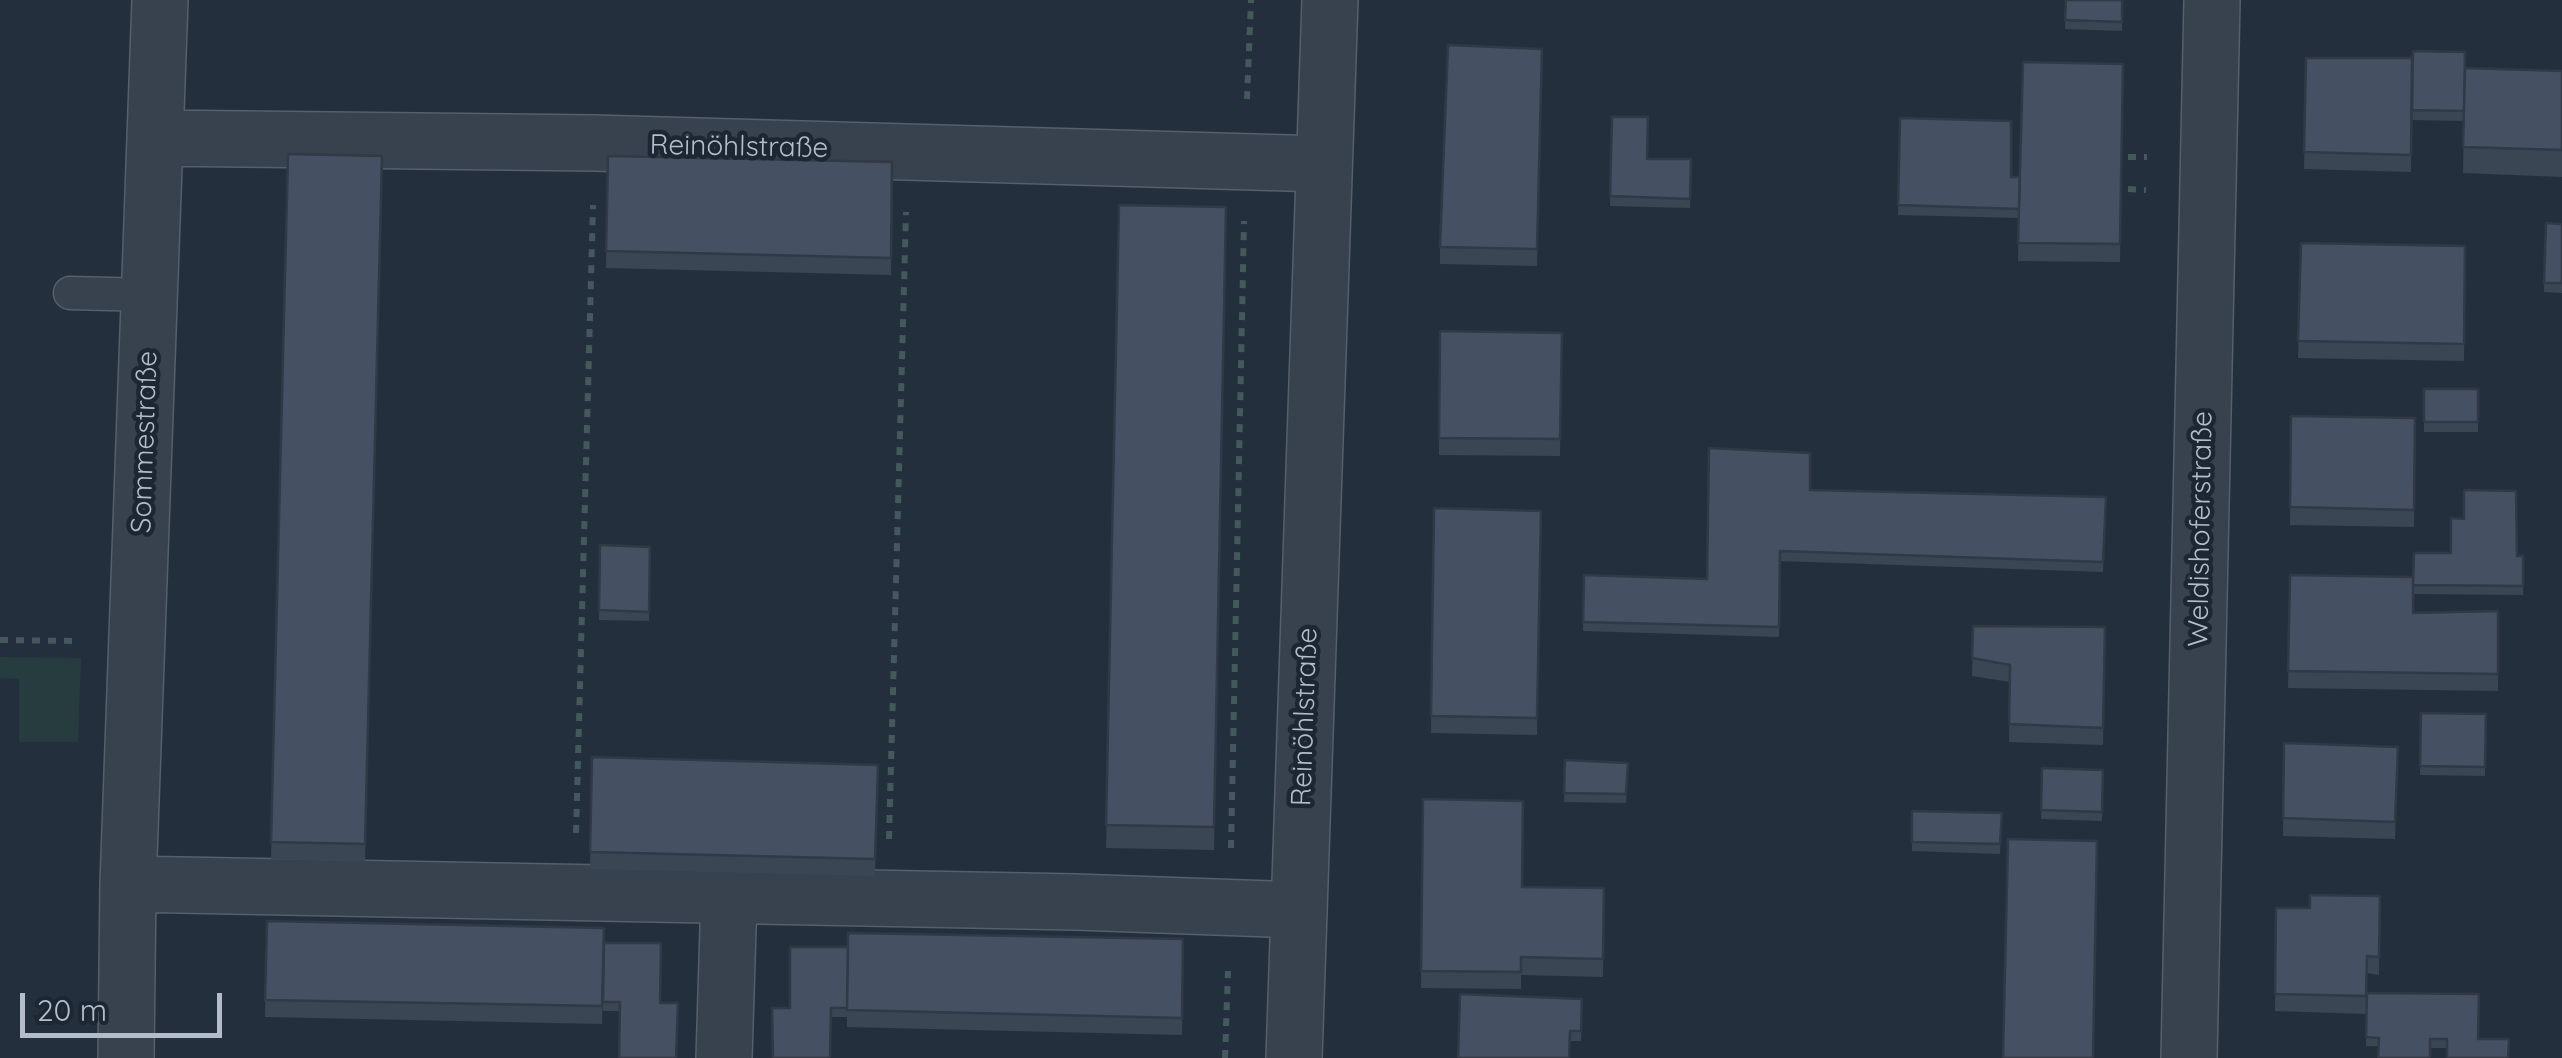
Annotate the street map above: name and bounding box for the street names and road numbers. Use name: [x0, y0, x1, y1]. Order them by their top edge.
street label: Reinöhlstraße: [649, 129, 829, 165]
street label: Sommestraße: [125, 350, 165, 534]
street label: Weldishoferstraße: [2182, 411, 2220, 647]
street label: Reinöhlstraße: [1285, 627, 1325, 807]

